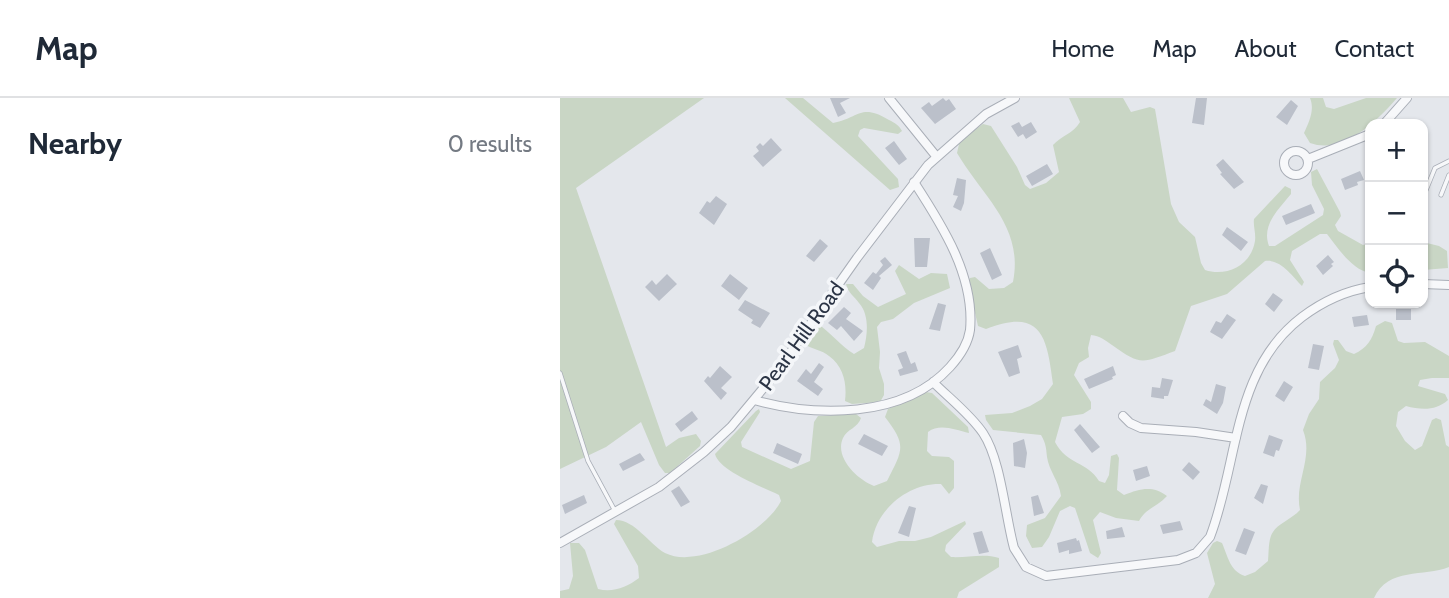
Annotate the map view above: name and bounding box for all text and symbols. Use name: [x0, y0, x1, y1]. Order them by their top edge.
text: Map: [35, 28, 98, 68]
text: Home: [1051, 34, 1114, 63]
text: Map: [1152, 34, 1197, 63]
text: About: [1235, 34, 1297, 63]
text: Contact: [1335, 34, 1414, 63]
map controls: [1365, 119, 1428, 308]
button: +: [1365, 119, 1428, 182]
text: Nearby: [28, 125, 122, 162]
text: 0 results: [448, 130, 532, 158]
button: −: [1365, 182, 1428, 245]
button: locate: [1365, 245, 1428, 308]
street label: Pearl Hill Road: [753, 277, 849, 395]

